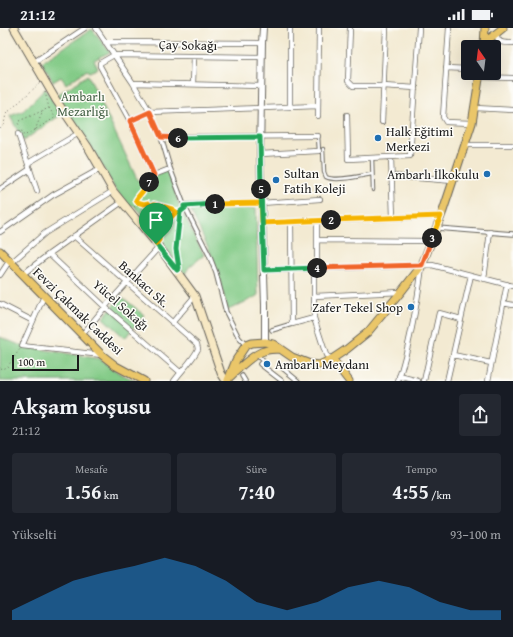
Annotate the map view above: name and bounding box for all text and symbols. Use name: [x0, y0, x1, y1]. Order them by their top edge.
text: 21:12: [20, 4, 55, 25]
street label: Çay Sokağı: [159, 35, 218, 55]
north arrow: [461, 40, 501, 80]
map controls: [461, 40, 501, 80]
park label: Ambarlı Mezarlığı: [57, 87, 109, 121]
place label: Halk Eğitimi Merkezi: [386, 122, 453, 156]
pin: 6: [168, 128, 188, 148]
text: 6: [175, 130, 181, 146]
marker: Halk Eğitimi Merkezi: [373, 133, 383, 143]
place label: Sultan Fatih Koleji: [284, 164, 346, 198]
place label: Ambarlı İlkokulu: [387, 165, 479, 184]
marker: Ambarlı İlkokulu: [482, 169, 492, 179]
pin: 7: [139, 172, 159, 192]
text: 7: [146, 174, 152, 190]
marker: Sultan Fatih Koleji: [271, 175, 281, 185]
pin: 5: [251, 179, 271, 199]
text: 5: [258, 181, 264, 197]
pin: 1: [205, 194, 225, 214]
text: 1: [212, 196, 218, 212]
pin: [139, 203, 173, 244]
icon: arrive: [145, 209, 167, 231]
pin: 2: [321, 210, 341, 230]
text: 2: [328, 212, 334, 228]
pin: 3: [422, 228, 442, 248]
text: 3: [429, 230, 435, 246]
street label: Bankacı Sk.: [115, 256, 173, 312]
pin: 4: [307, 258, 327, 278]
text: 4: [314, 260, 320, 276]
street label: Fevzi Çakmak Caddesi: [29, 263, 128, 359]
street label: Yücel Sokağı: [89, 275, 154, 335]
place label: Zafer Tekel Shop: [312, 298, 403, 317]
marker: Zafer Tekel Shop: [406, 302, 416, 312]
scale bar: [12, 353, 79, 372]
text: 100 m: [18, 354, 45, 370]
place label: Ambarlı Meydanı: [275, 355, 370, 374]
marker: Ambarlı Meydanı: [262, 359, 272, 369]
text: Akşam koşusu: [12, 390, 151, 422]
button: share: [459, 394, 501, 436]
text: 21:12: [12, 421, 40, 440]
text: Mesafe: [75, 461, 108, 477]
text: Süre: [246, 461, 267, 477]
text: Tempo: [406, 461, 437, 477]
text: 1.56: [65, 477, 101, 506]
text: 7:40: [238, 477, 275, 506]
text: 4:55: [392, 477, 429, 506]
text: km: [101, 487, 118, 503]
text: /km: [429, 487, 451, 503]
text: Yükselti: [12, 525, 57, 544]
text: 93–100 m: [450, 525, 501, 544]

